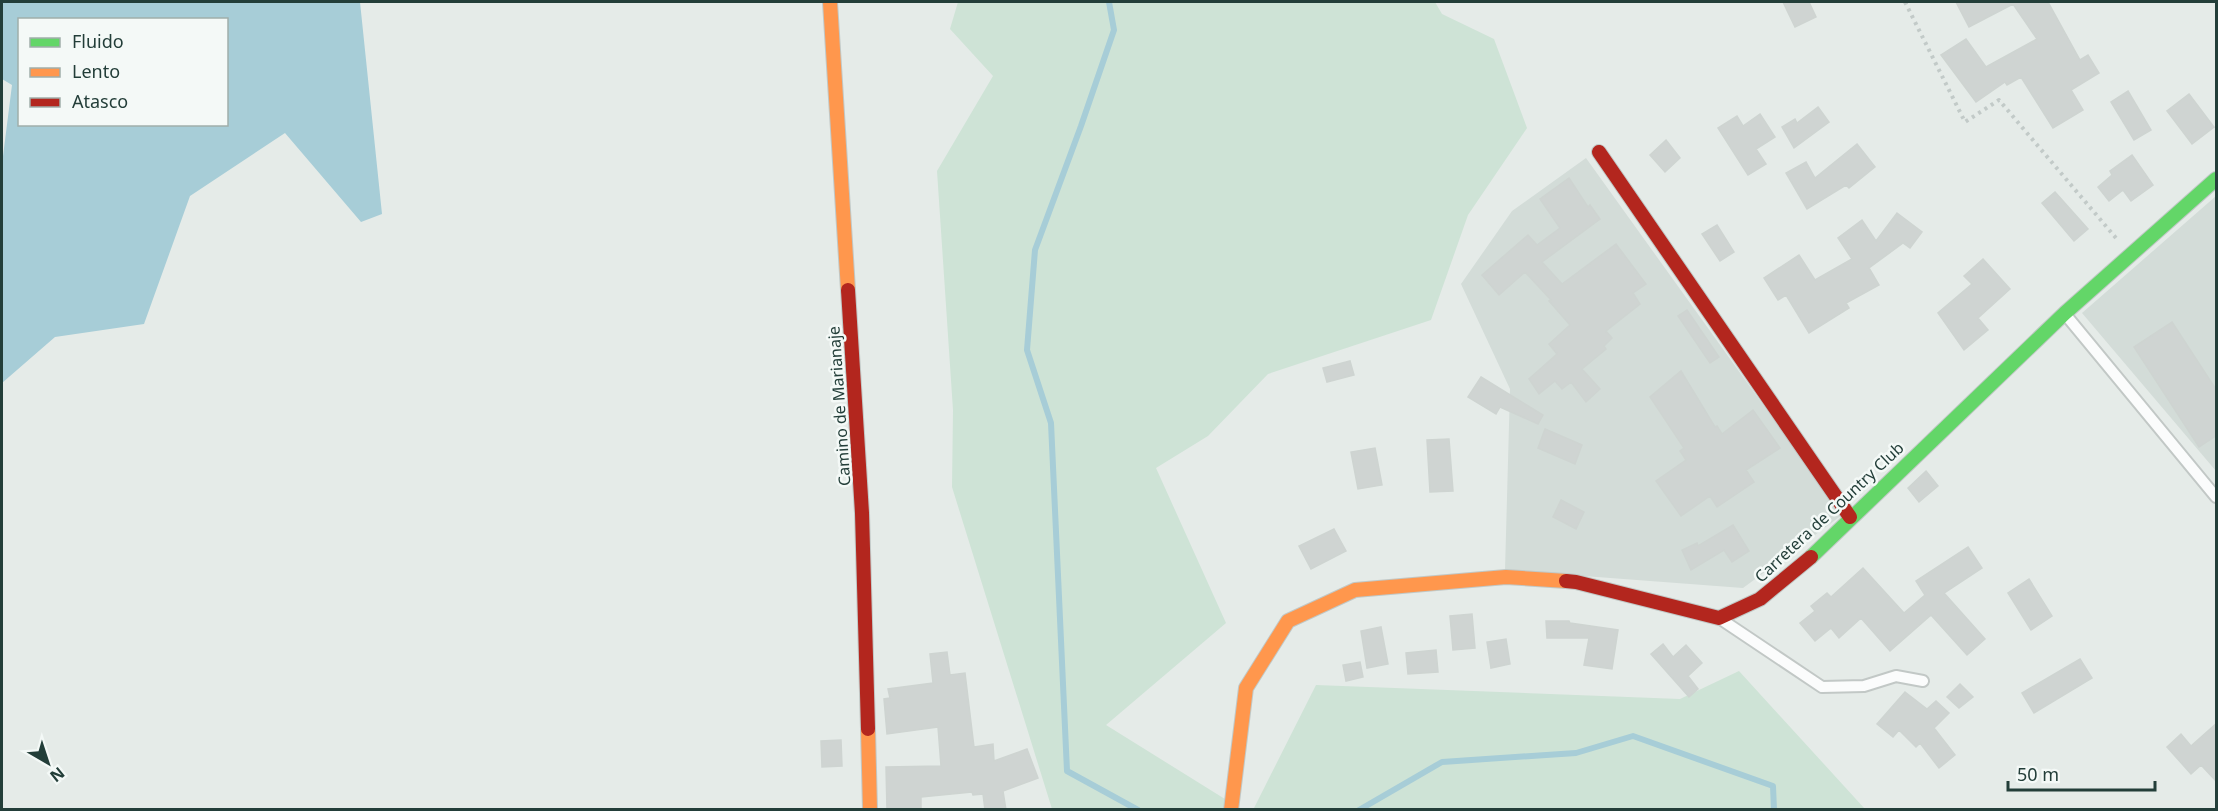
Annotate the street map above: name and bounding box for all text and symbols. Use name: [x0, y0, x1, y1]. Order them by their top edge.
legend: [18, 18, 228, 126]
text: Fluido: [72, 29, 124, 53]
text: Lento: [72, 59, 120, 83]
text: Atasco: [72, 89, 128, 113]
street label: Camino de Marianaje: [822, 325, 856, 487]
street label: Carretera de Country Club: [1750, 437, 1908, 587]
north arrow: [18, 733, 78, 793]
scale bar: [2008, 754, 2155, 792]
text: N: [45, 762, 69, 787]
text: 50 m: [2017, 762, 2059, 786]

